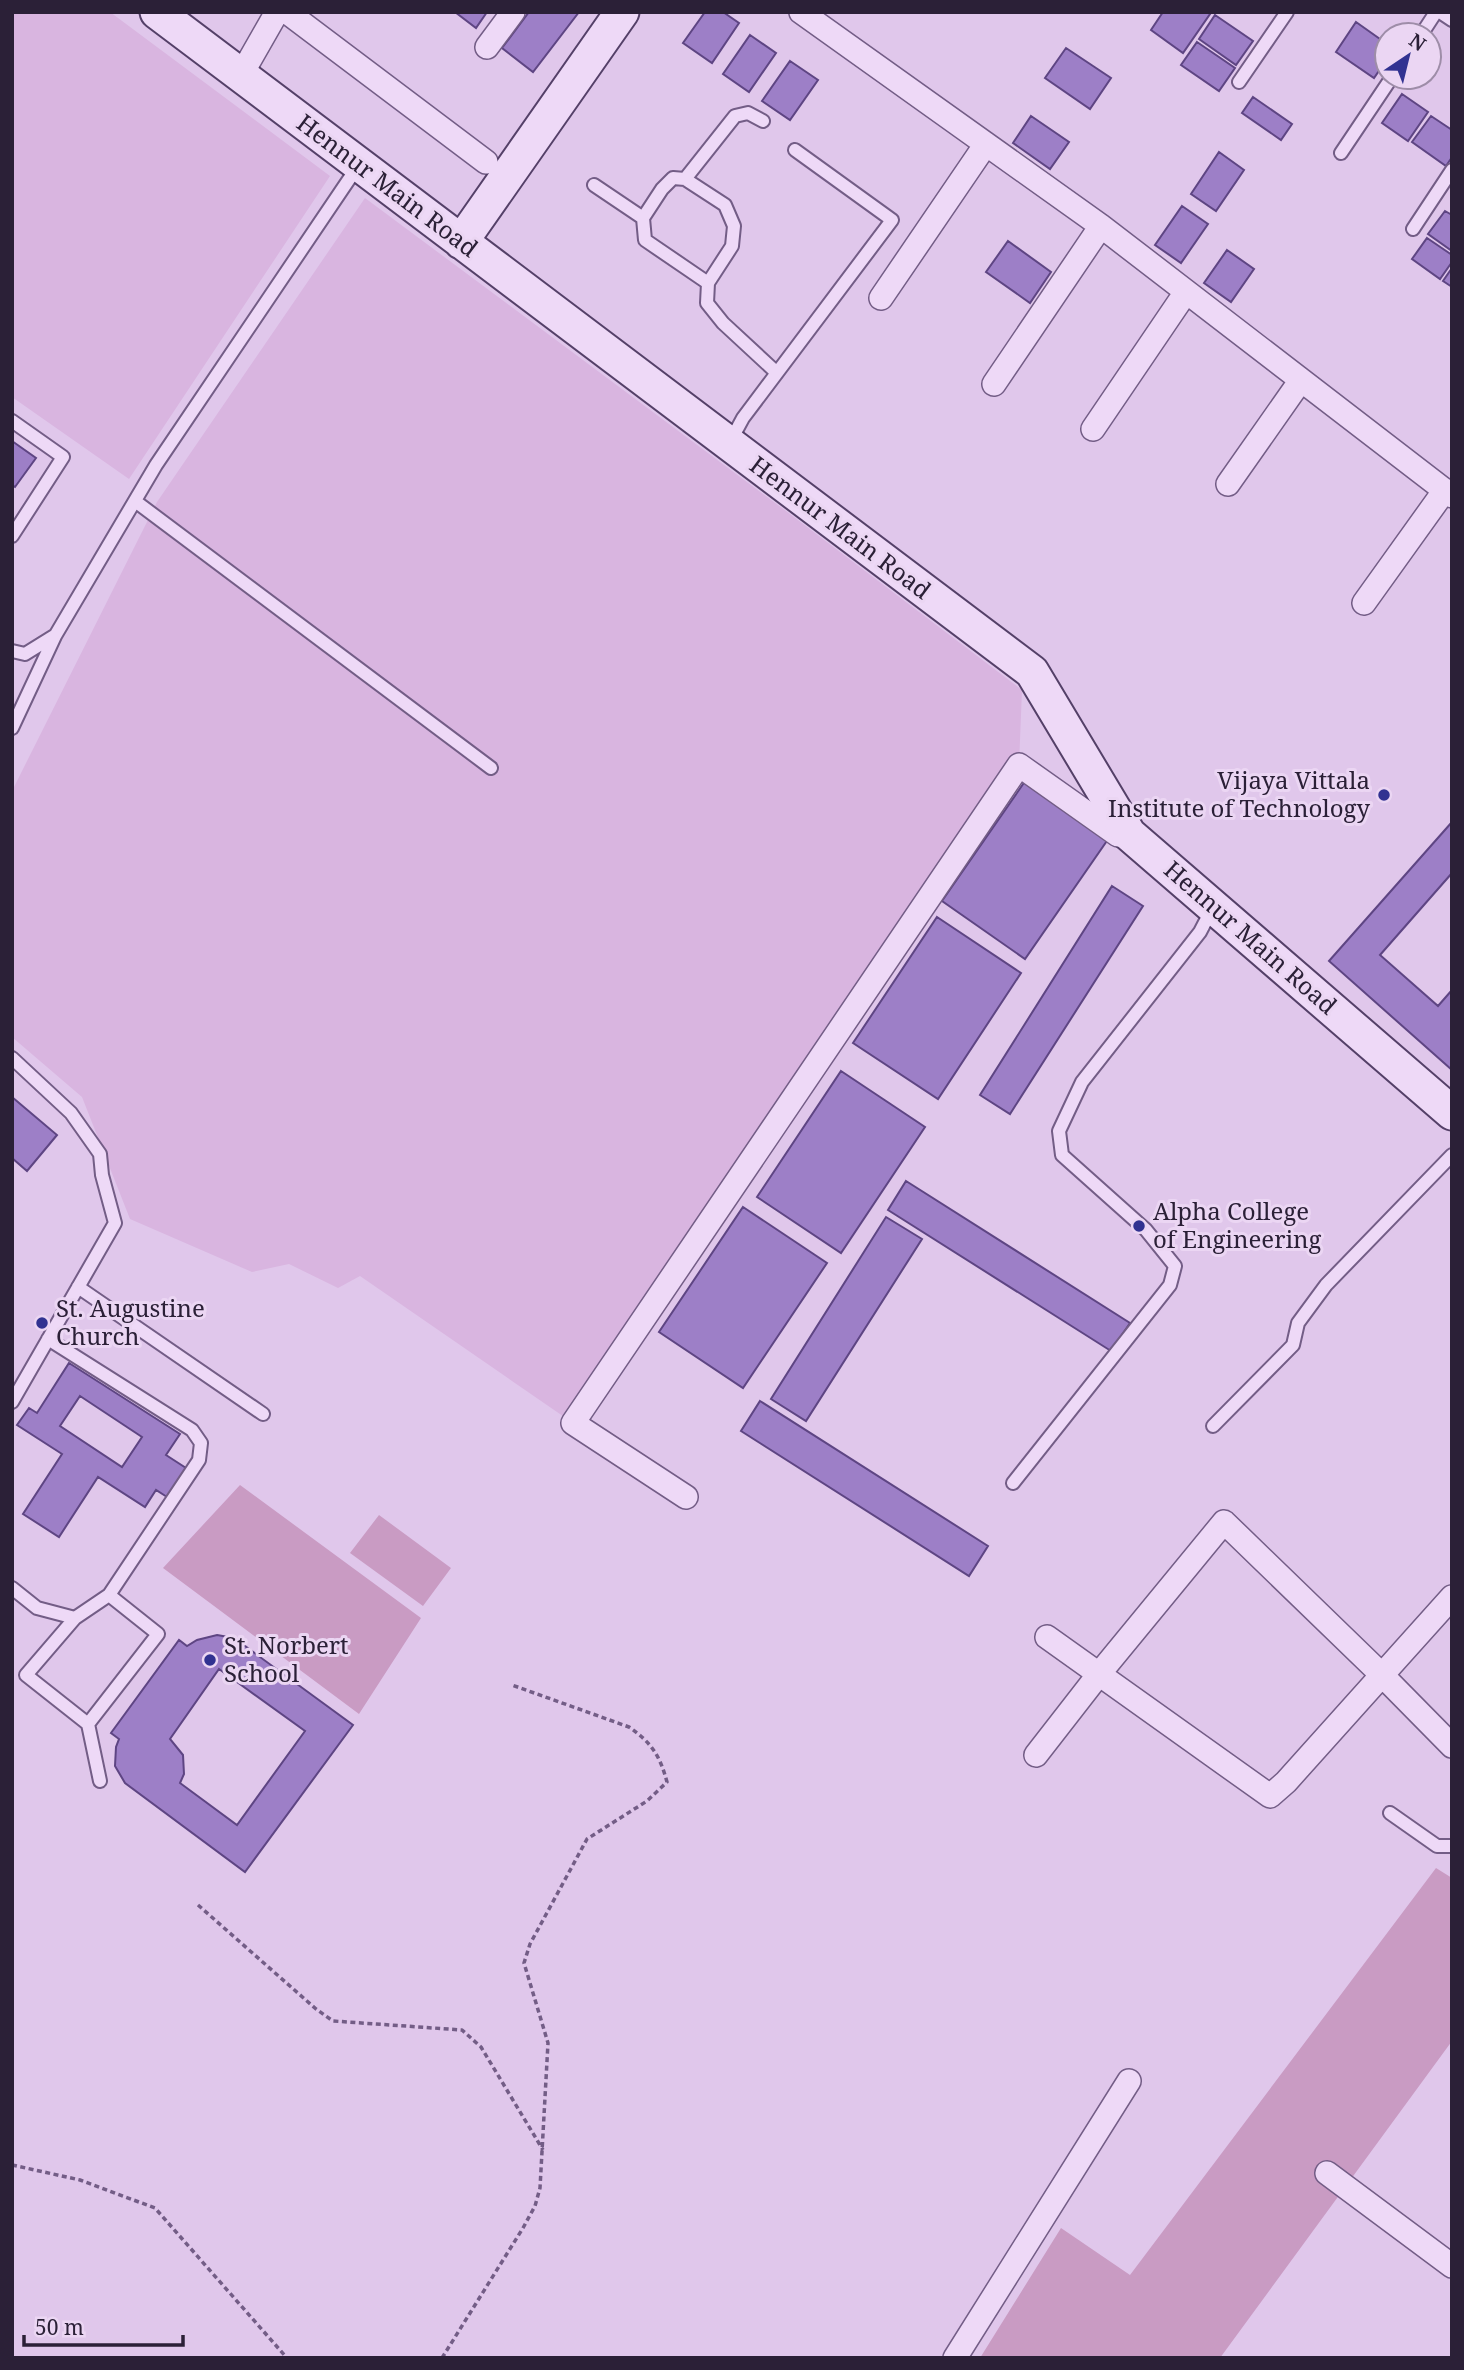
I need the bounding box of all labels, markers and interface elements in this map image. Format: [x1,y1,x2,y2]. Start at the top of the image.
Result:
north arrow [1373,21,1443,91]
text: N [1404,27,1431,57]
street label: Hennur Main Road [291,106,485,264]
street label: Hennur Main Road [744,448,938,606]
place label: Vijaya Vittala Institute of Technology [1108,763,1370,824]
marker: Vijaya Vittala Institute of Technology [1376,787,1392,803]
street label: Hennur Main Road [1158,853,1345,1021]
place label: Alpha College of Engineering [1153,1194,1322,1255]
marker: Alpha College of Engineering [1131,1218,1147,1234]
place label: St. Augustine Church [56,1291,205,1352]
marker: St. Augustine Church [34,1315,50,1331]
place label: St. Norbert School [224,1628,349,1689]
marker: St. Norbert School [202,1652,218,1668]
scale bar [24,2304,184,2348]
text: 50 m [35,2313,84,2341]

